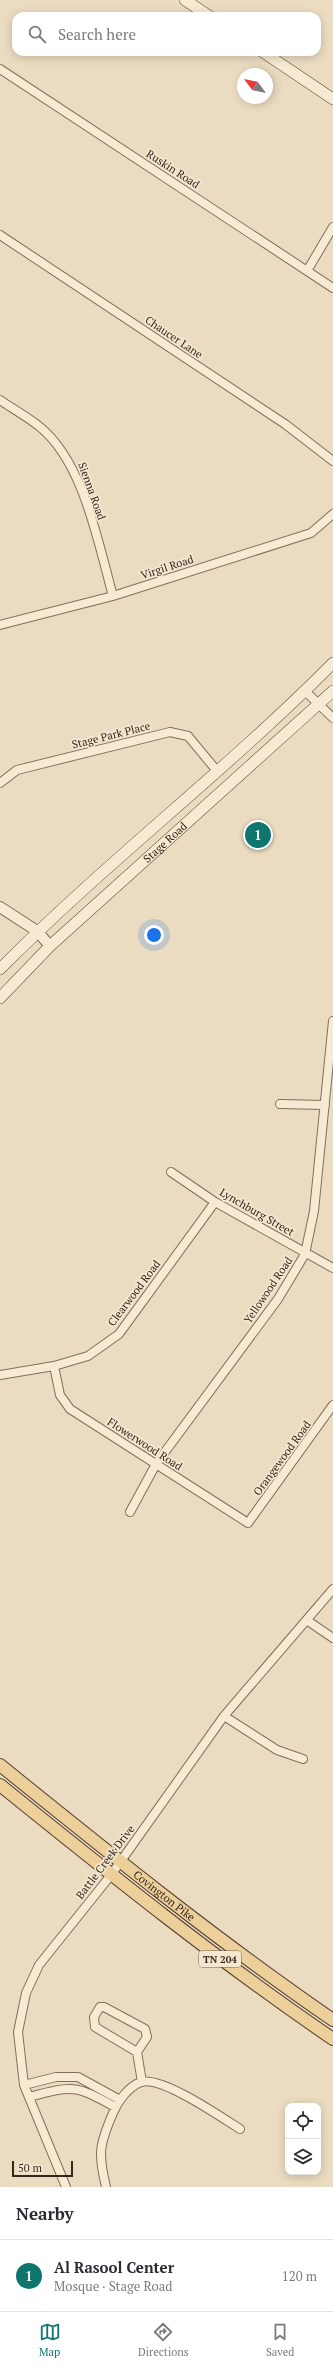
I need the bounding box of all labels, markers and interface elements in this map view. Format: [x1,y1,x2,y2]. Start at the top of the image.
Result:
search box [12,12,321,56]
icon: search [26,23,48,45]
text: Search here [58,24,136,44]
north arrow [237,68,273,104]
street label: Ruskin Road [144,147,202,191]
street label: Chaucer Lane [143,313,206,362]
street label: Sienna Road [75,460,109,522]
street label: Virgil Road [139,552,195,582]
street label: Stage Park Place [70,718,152,751]
street label: Stage Road [140,819,190,866]
pin: 1 [245,820,271,850]
your location [144,925,164,945]
street label: Lynchburg Street [217,1185,297,1239]
street label: Yellowood Road [241,1254,295,1326]
street label: Clearwood Road [105,1257,163,1329]
street label: Flowerwood Road [105,1415,185,1473]
street label: Orangewood Road [250,1418,314,1498]
street label: Battle Creek Drive [73,1822,138,1902]
street label: Covington Pike [131,1867,198,1924]
road number: TN 204 [199,1951,241,1967]
map controls [285,2103,321,2175]
button: locate [285,2103,321,2139]
button: layers [285,2139,321,2175]
scale bar [12,2159,73,2178]
text: 50 m [18,2161,42,2175]
text: Nearby [16,2202,74,2225]
text: Al Rasool Center [54,2257,174,2277]
text: 1 [25,2267,33,2285]
text: 120 m [282,2267,317,2285]
text: Mosque · Stage Road [54,2277,173,2295]
tab: Map [39,2321,61,2359]
tab: Directions [138,2321,189,2359]
tab: Saved [266,2321,294,2359]

